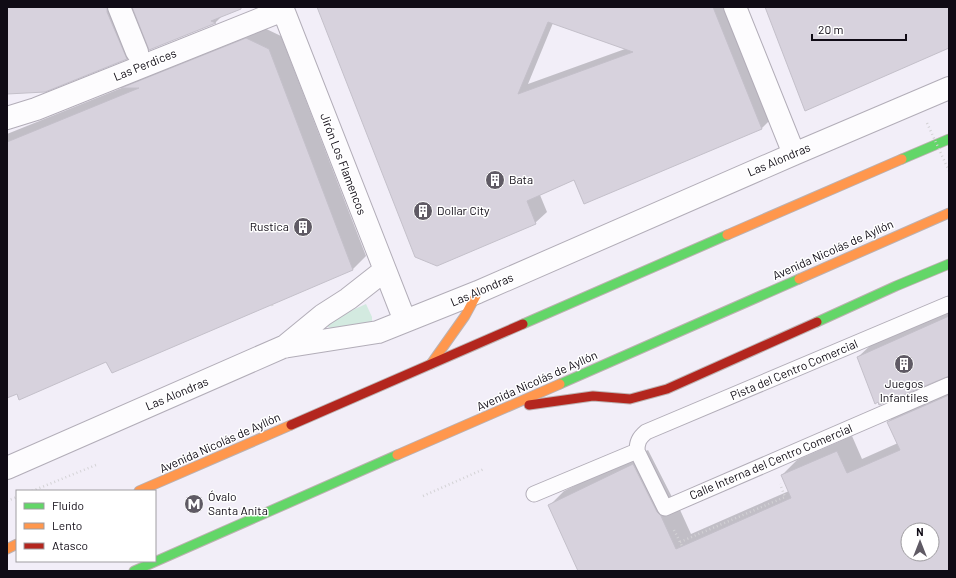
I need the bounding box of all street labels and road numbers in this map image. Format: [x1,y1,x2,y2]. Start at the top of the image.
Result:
street label: Las Perdices [111,45,178,83]
street label: Jirón Los Flamencos [318,111,370,217]
street label: Las Alondras [745,139,812,179]
street label: Avenida Nicolás de Ayllón [770,216,895,282]
street label: Las Alondras [448,269,515,309]
street label: Pista del Centro Comercial [728,336,860,402]
street label: Avenida Nicolás de Ayllón [474,347,599,413]
street label: Las Alondras [143,373,210,413]
street label: Avenida Nicolás de Ayllón [157,409,282,475]
street label: Calle Interna del Centro Comercial [687,420,854,502]

